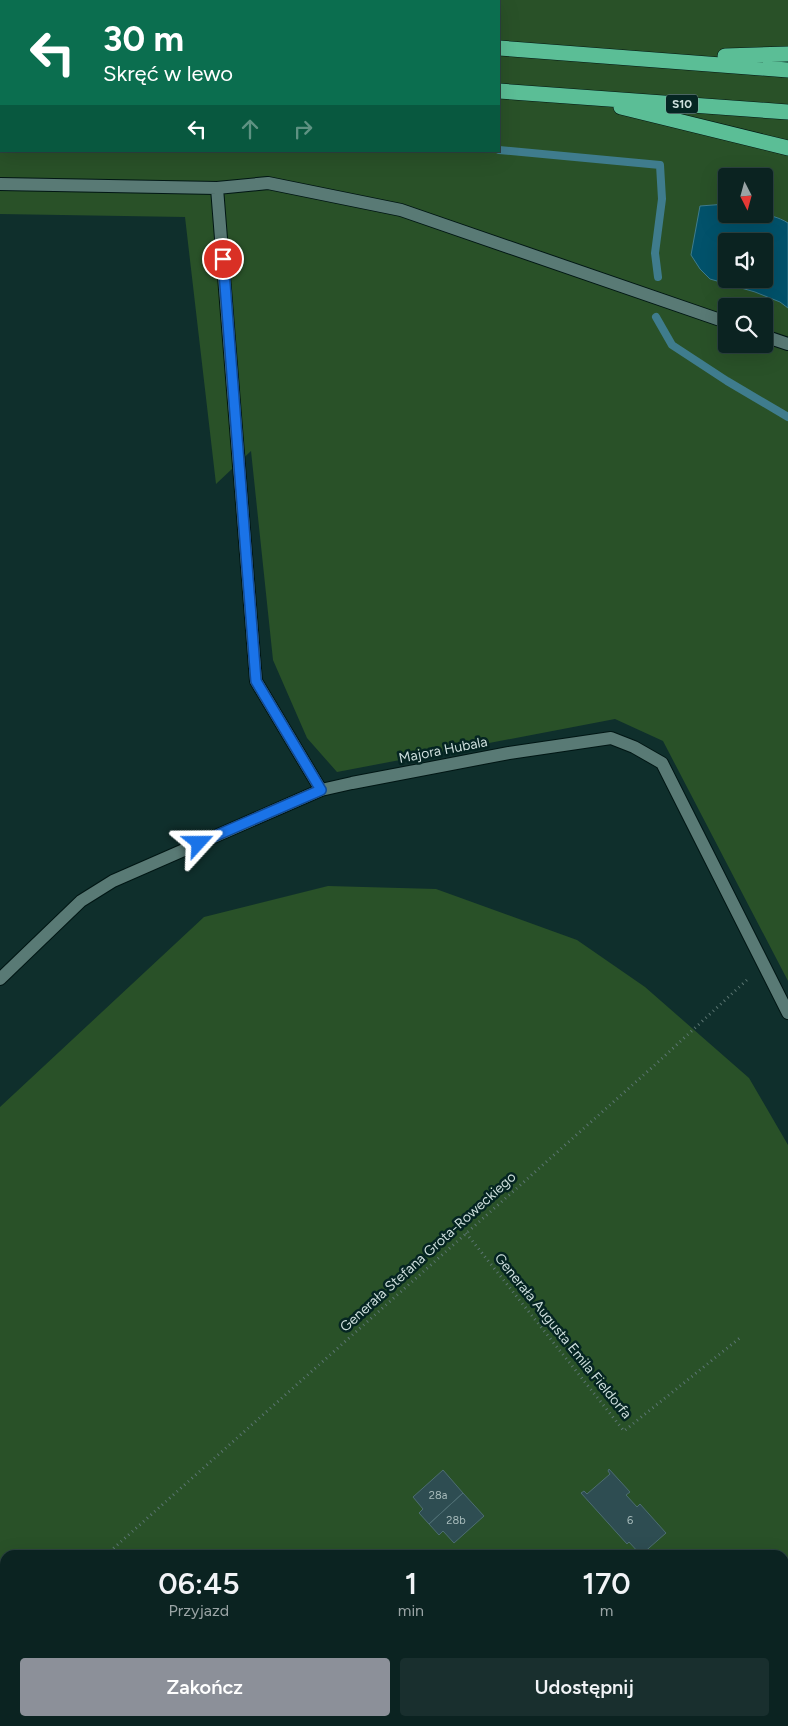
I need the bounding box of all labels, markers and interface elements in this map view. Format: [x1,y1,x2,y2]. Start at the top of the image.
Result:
text: 30 m [103,18,184,60]
icon: left [20,20,85,85]
text: Skręć w lewo [103,60,233,87]
road number: S10 [666,95,698,114]
icon: left [183,115,211,143]
icon: ahead [236,115,264,143]
icon: right [289,115,317,143]
north arrow [718,168,772,222]
map controls [718,168,773,353]
button: sound [718,233,773,288]
pin [202,238,244,280]
icon: arrive [209,245,237,273]
button: search [718,298,773,353]
street label: Majora Hubala [397,733,489,767]
position arrow [172,816,224,868]
street label: Generała Stefana Grota-Roweckiego [337,1168,519,1336]
street label: Generała Augusta Emila Fieldorfa [491,1250,635,1422]
house number: 28a [429,1489,447,1502]
house number: 28b [446,1514,466,1527]
house number: 6 [627,1514,633,1527]
text: 06:45 [158,1565,240,1602]
text: 1 [405,1565,417,1602]
text: 170 [582,1565,631,1602]
text: Przyjazd [169,1601,229,1620]
text: min [398,1601,424,1620]
text: m [600,1601,613,1620]
button: Zakończ [20,1658,390,1716]
button: Udostępnij [400,1658,769,1716]

